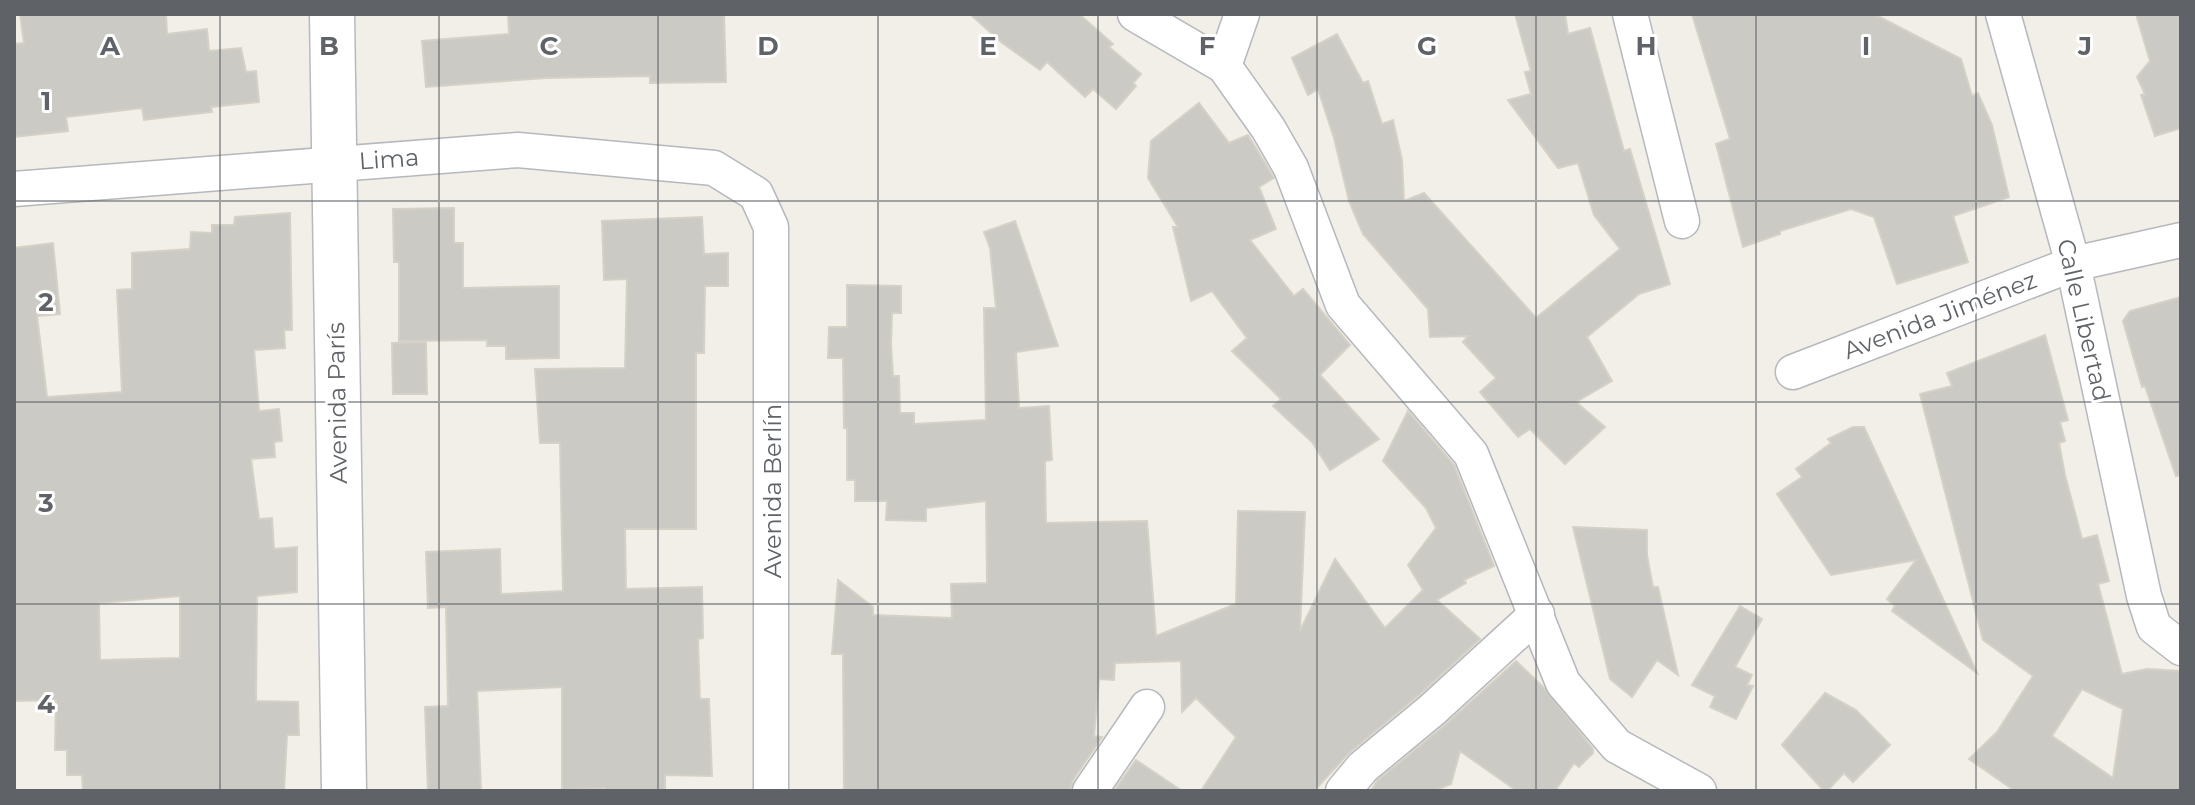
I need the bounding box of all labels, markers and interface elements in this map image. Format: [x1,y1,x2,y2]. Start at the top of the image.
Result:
text: A [99,30,121,62]
text: B [319,30,339,62]
text: C [540,30,559,62]
text: D [757,30,779,62]
text: E [979,30,997,62]
text: F [1199,30,1215,62]
text: G [1417,30,1437,62]
text: H [1635,30,1657,62]
text: I [1862,30,1870,62]
text: J [2077,30,2092,62]
text: 1 [41,85,51,117]
street label: Lima [358,142,420,176]
street label: Calle Libertad [2051,236,2117,404]
street label: Avenida Jiménez [1839,265,2041,365]
text: 2 [38,286,54,318]
street label: Avenida París [321,322,353,484]
street label: Avenida Berlín [758,404,787,578]
text: 3 [37,487,54,519]
text: 4 [37,688,55,720]

